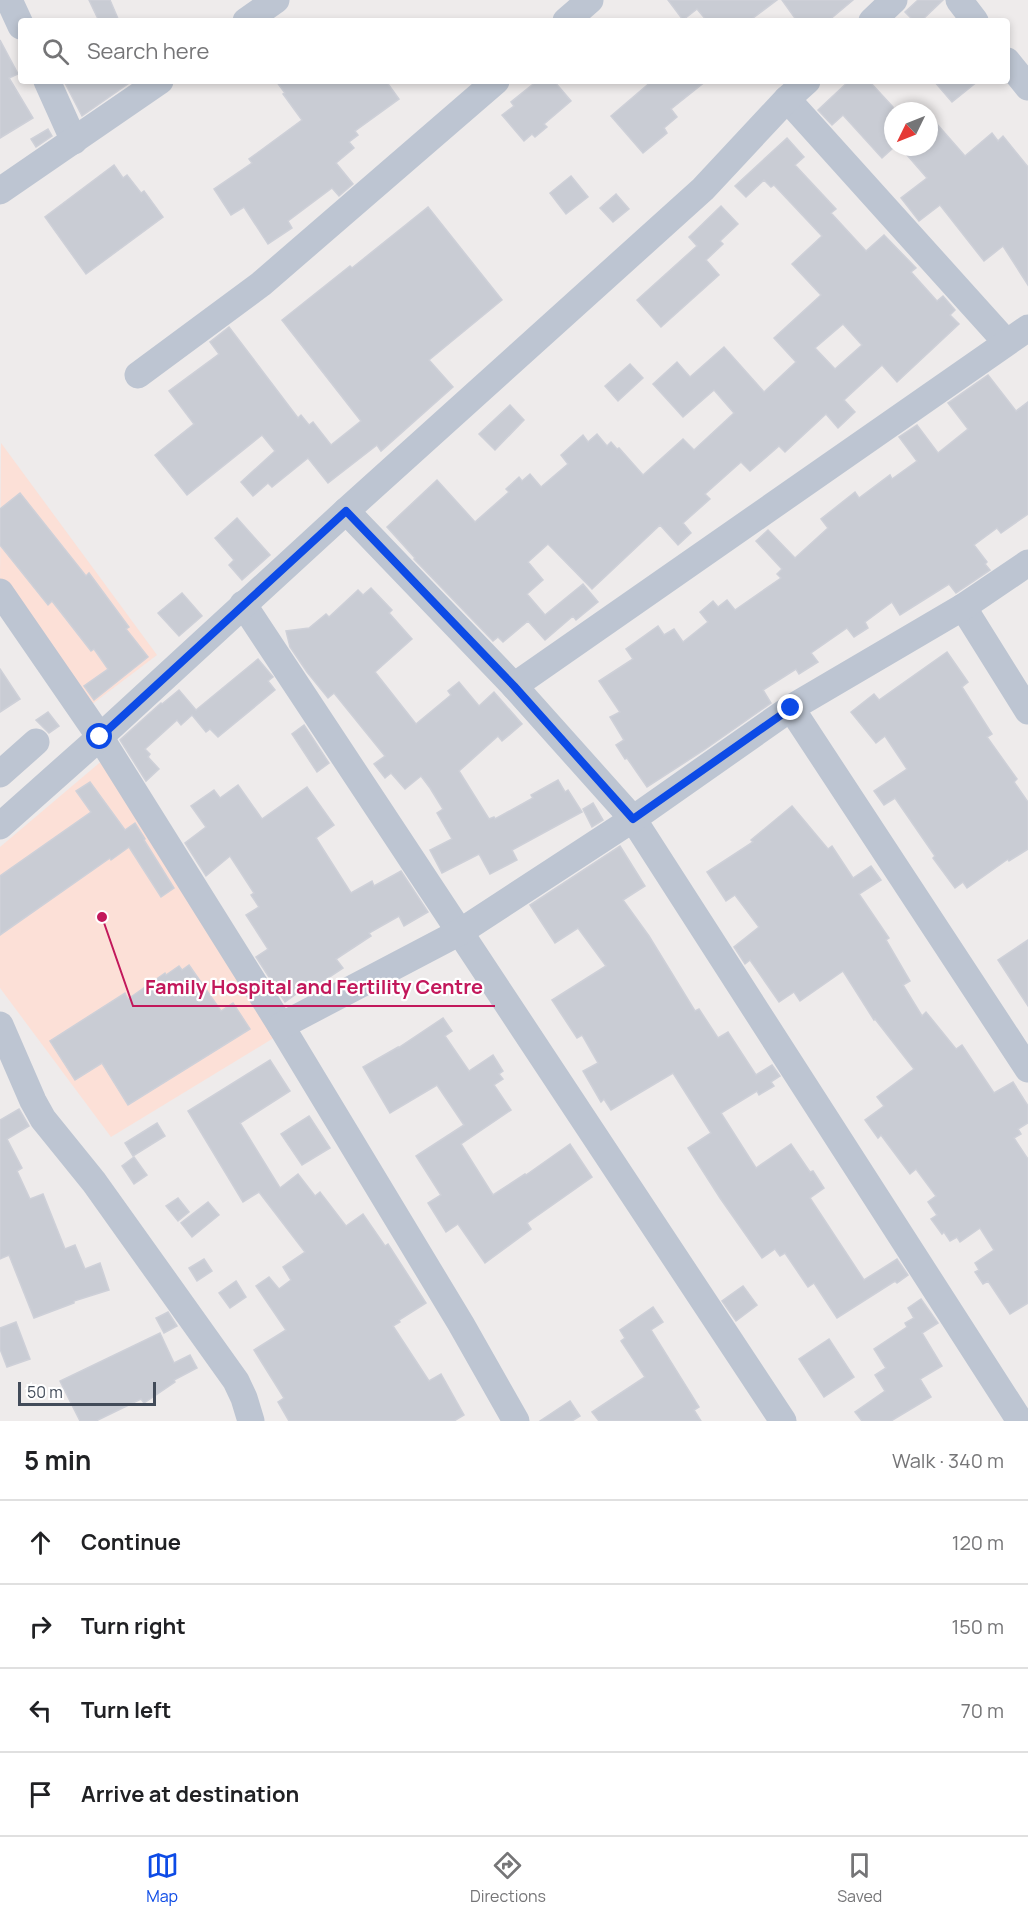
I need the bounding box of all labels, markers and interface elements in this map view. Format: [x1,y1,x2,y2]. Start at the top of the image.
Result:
search box [18,18,1010,84]
icon: search [39,35,72,68]
text: Search here [87,36,209,66]
north arrow [884,102,938,156]
route end [777,694,803,720]
route start [86,723,112,749]
callout: Family Hospital and Fertility Centre [133,968,495,1006]
text: Family Hospital and Fertility Centre [145,973,483,1000]
scale bar [18,1379,156,1406]
text: 50 m [27,1381,63,1403]
text: 5 min [24,1442,91,1478]
text: Walk · 340 m [892,1447,1004,1474]
icon: ahead [24,1526,57,1559]
text: Continue [81,1527,181,1557]
text: 120 m [952,1529,1004,1556]
icon: right [24,1610,57,1643]
text: Turn right [81,1611,186,1641]
text: 150 m [951,1613,1004,1640]
icon: left [24,1694,57,1727]
text: Turn left [81,1695,171,1725]
text: 70 m [961,1697,1004,1724]
icon: arrive [24,1778,57,1811]
text: Arrive at destination [81,1779,299,1809]
tab: Map [146,1849,179,1907]
tab: Directions [470,1849,546,1907]
tab: Saved [837,1849,882,1907]

